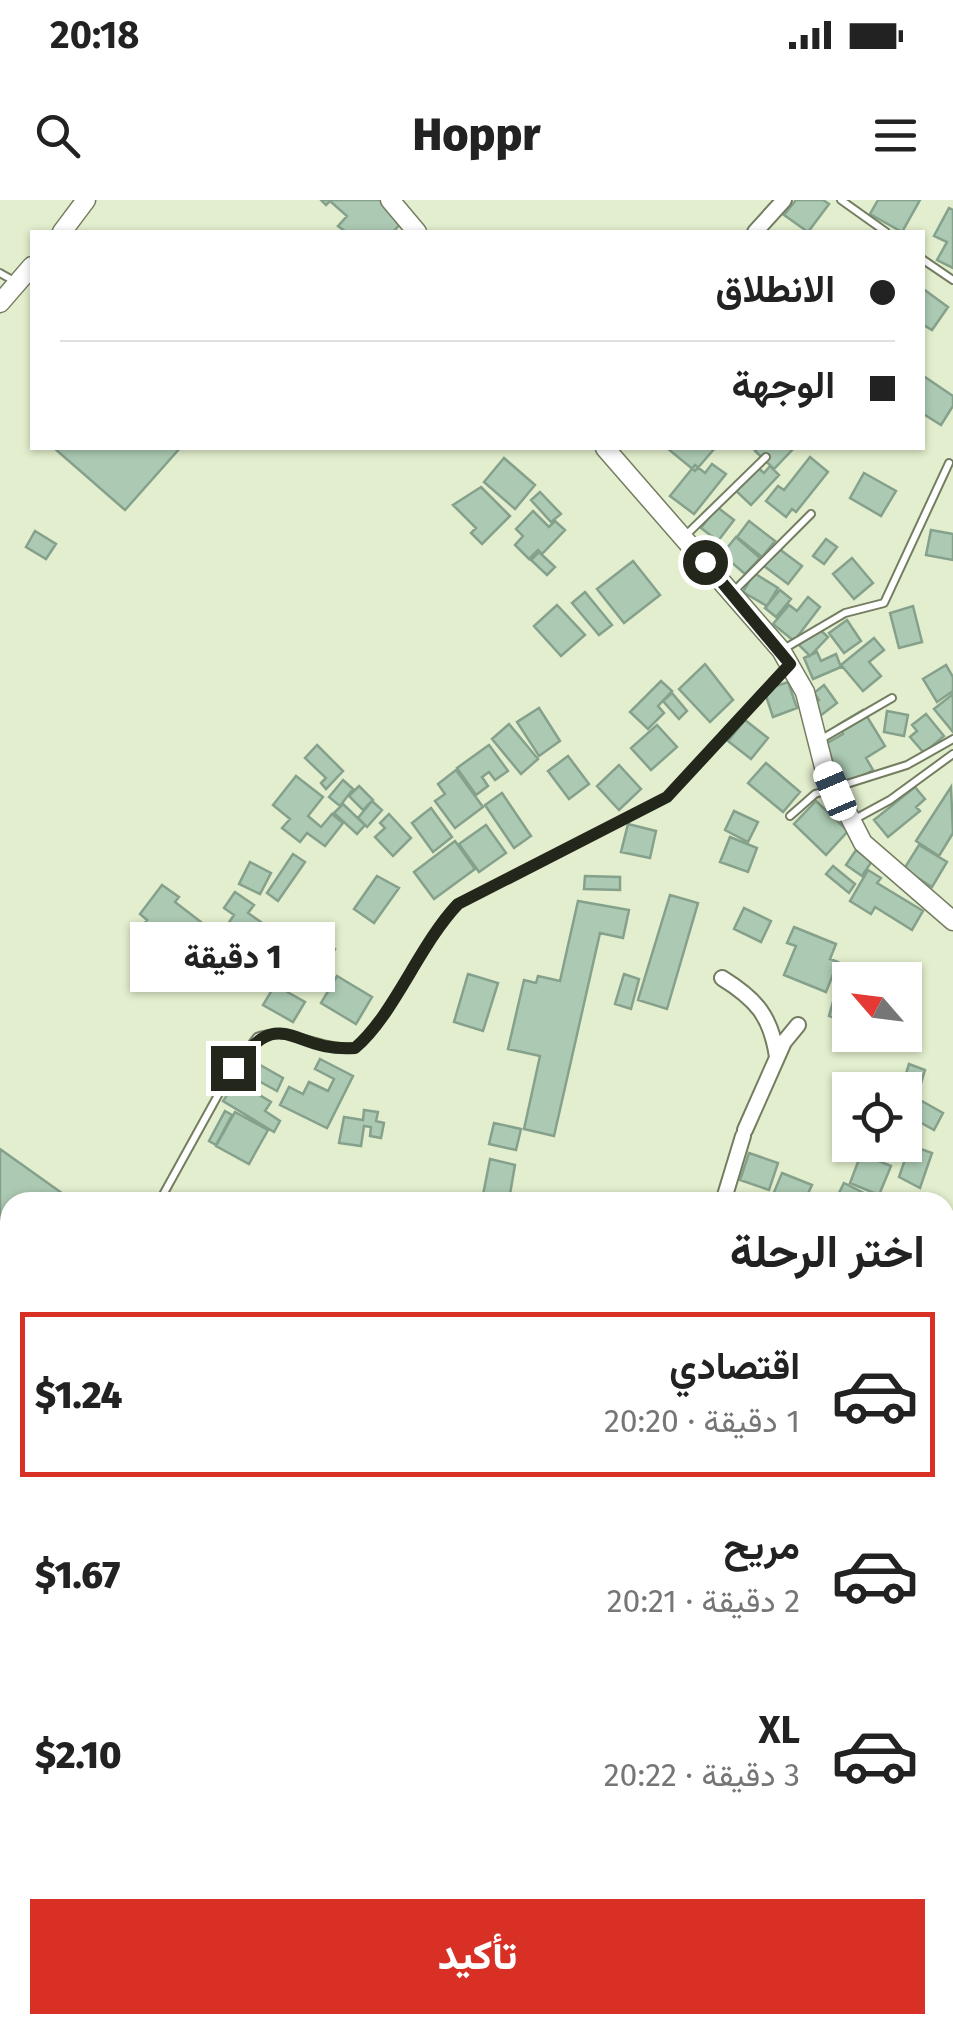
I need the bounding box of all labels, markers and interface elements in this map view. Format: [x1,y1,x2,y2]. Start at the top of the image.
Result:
text: 20:18 [50,12,139,58]
icon: search [30,108,85,163]
text: Hoppr [412,108,541,162]
icon: menu [868,108,923,163]
text: الانطلاق [716,266,835,312]
text: الوجهة [732,362,835,408]
route start [683,540,728,585]
car [809,758,861,824]
callout: 1 دقيقة [130,923,336,993]
text: 1 دقيقة [183,938,282,976]
north arrow [832,962,922,1052]
map controls [832,962,922,1162]
route end [211,1046,256,1091]
button: locate [832,1072,922,1162]
text: اختر الرحلة [730,1225,925,1279]
text: اقتصادي [669,1343,800,1389]
icon: car [830,1350,920,1440]
text: $1.24 [35,1372,122,1418]
text: 1 دقيقة · 20:20 [604,1402,800,1440]
text: مريح [724,1523,800,1569]
icon: car [830,1530,920,1620]
text: $1.67 [35,1552,120,1598]
text: 2 دقيقة · 20:21 [607,1582,800,1620]
text: XL [758,1707,800,1753]
icon: car [830,1710,920,1800]
text: $2.10 [35,1732,121,1778]
text: 3 دقيقة · 20:22 [604,1756,800,1794]
button: تأكيد [30,1899,925,2014]

